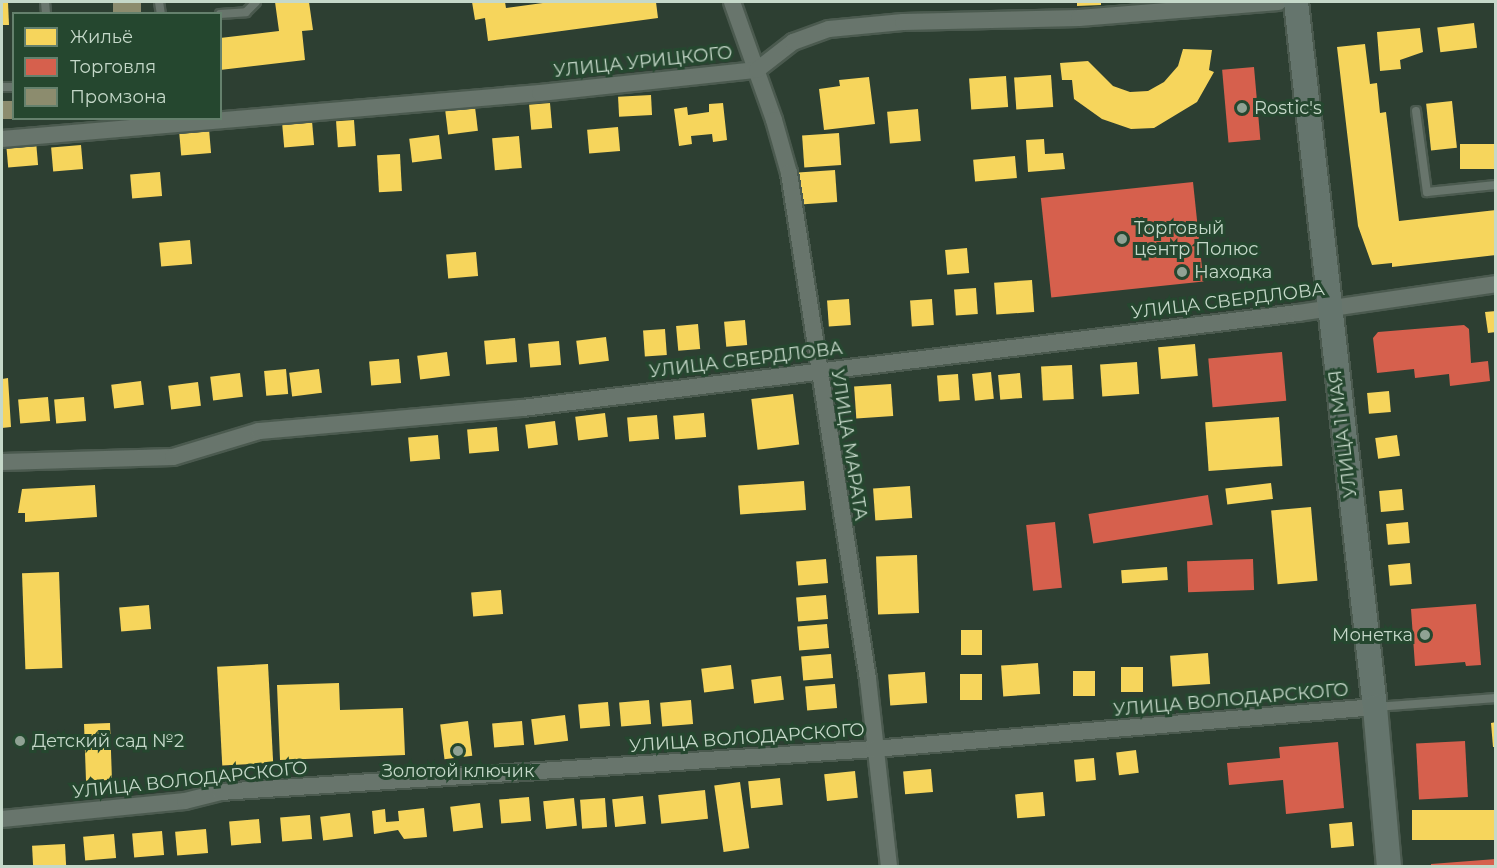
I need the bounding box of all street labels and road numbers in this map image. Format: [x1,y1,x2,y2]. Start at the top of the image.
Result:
street label: УЛИЦА УРИЦКОГО [553,42,733,82]
street label: УЛИЦА СВЕРДЛОВА [1130,278,1326,324]
street label: УЛИЦА СВЕРДЛОВА [648,337,844,383]
street label: УЛИЦА МАРАТА [826,368,872,522]
street label: УЛИЦА 1 МАЯ [1324,369,1362,499]
street label: УЛИЦА ВОЛОДАРСКОГО [1112,679,1350,721]
street label: УЛИЦА ВОЛОДАРСКОГО [629,719,865,757]
street label: УЛИЦА ВОЛОДАРСКОГО [71,757,309,803]

